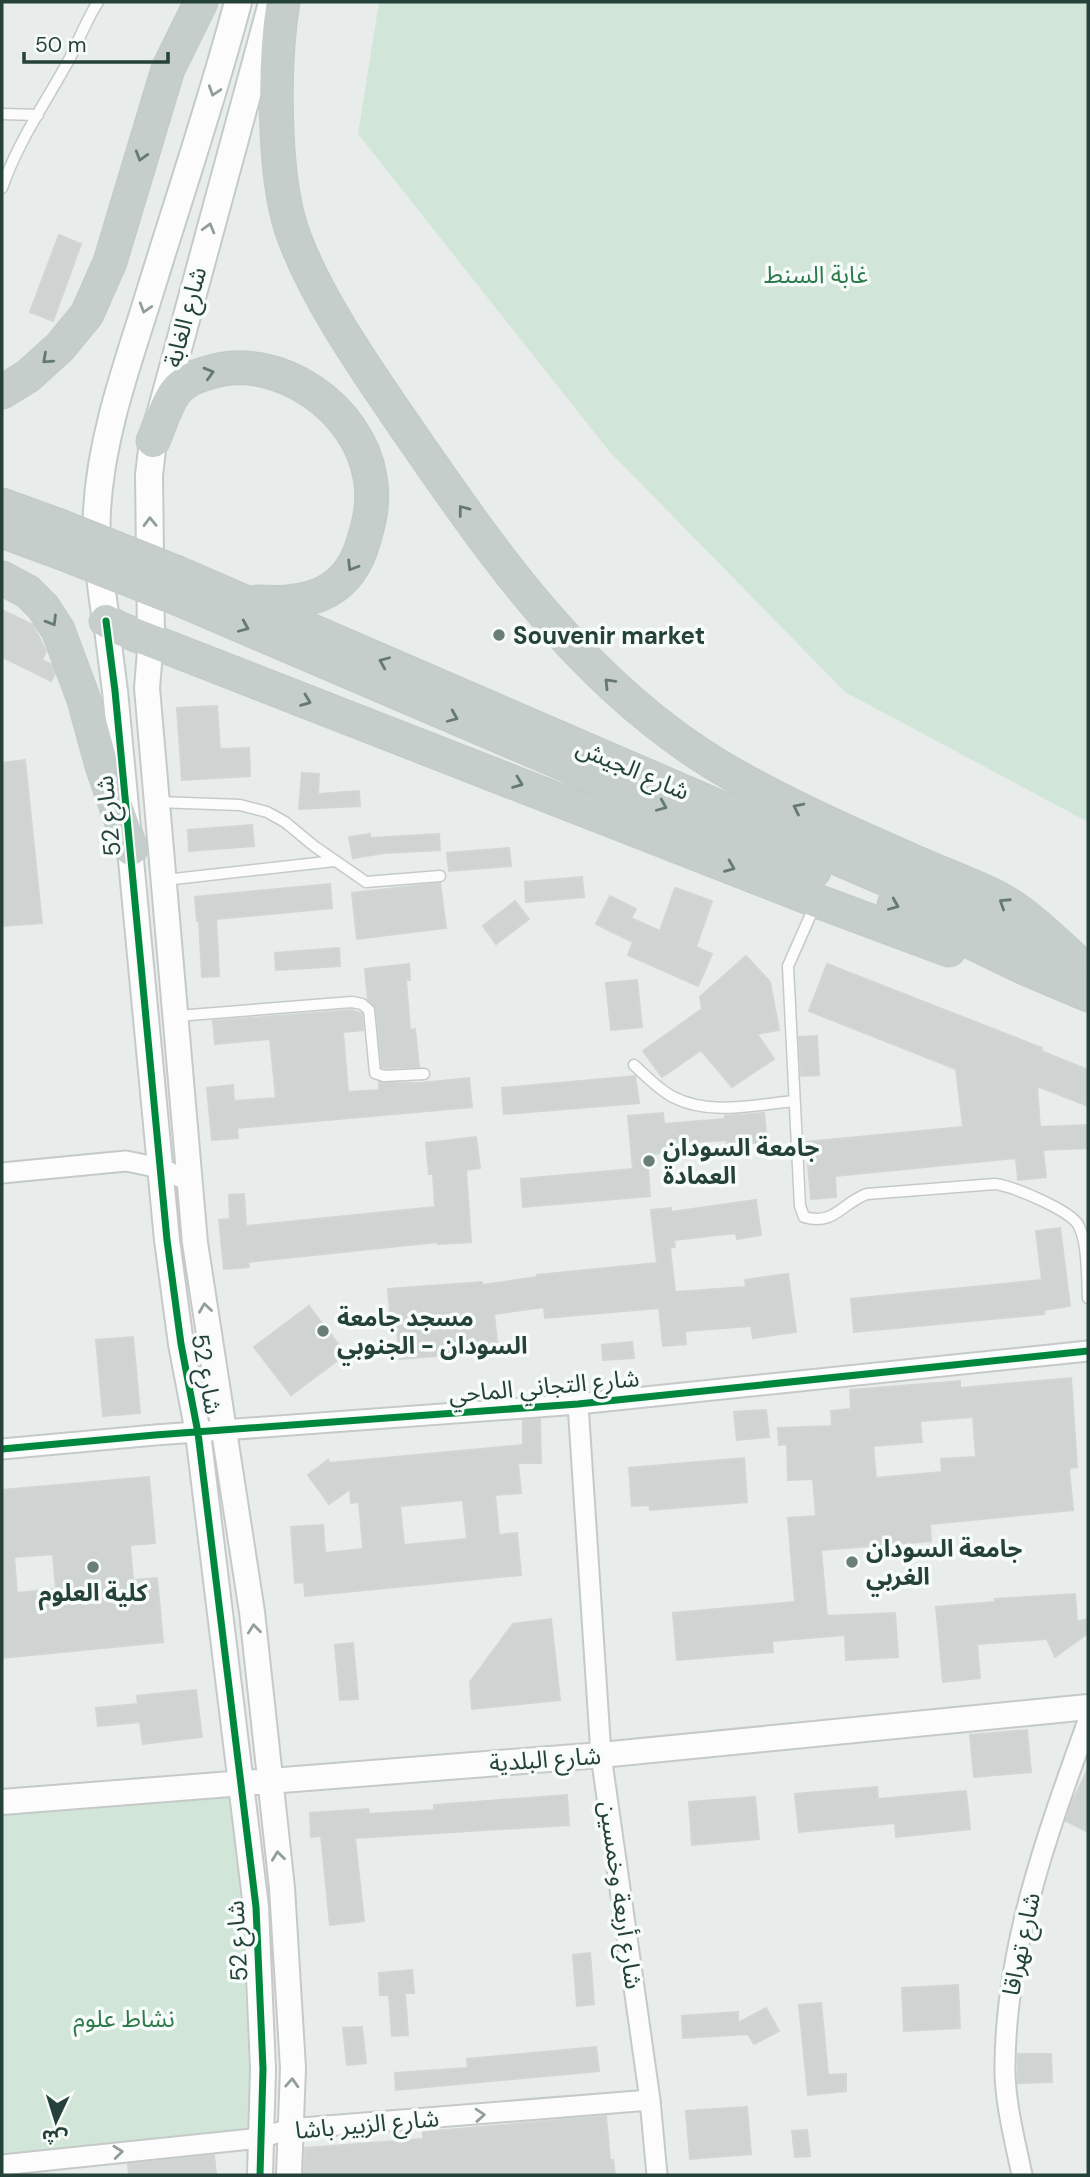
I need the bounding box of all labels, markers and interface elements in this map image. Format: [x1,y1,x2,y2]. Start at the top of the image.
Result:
scale bar [24,21,168,65]
text: 50 m [35,31,86,59]
one-way arrow [208,85,222,97]
one-way arrow [135,150,150,162]
one-way arrow [200,223,215,235]
park label: غابة السنط [764,259,868,290]
street label: شارع الغابة [157,263,215,371]
one-way arrow [138,302,153,314]
one-way arrow [42,350,55,363]
one-way arrow [202,366,214,381]
one-way arrow [458,505,471,518]
one-way arrow [142,516,158,527]
one-way arrow [347,559,360,572]
one-way arrow [44,614,57,627]
one-way arrow [237,619,249,633]
place label: Souvenir market [513,620,705,651]
marker: Souvenir market [491,627,507,643]
one-way arrow [379,656,391,670]
one-way arrow [605,678,618,691]
one-way arrow [299,692,311,706]
one-way arrow [446,708,458,722]
street label: شارع الجيش [571,731,694,809]
street label: شارع 52 [88,774,130,858]
one-way arrow [511,775,523,789]
one-way arrow [655,798,667,812]
one-way arrow [793,803,805,817]
one-way arrow [723,858,735,872]
one-way arrow [887,897,899,911]
one-way arrow [999,899,1012,912]
place label: جامعة السودان العمادة [663,1132,819,1191]
marker: جامعة السودان العمادة [641,1153,657,1169]
one-way arrow [197,1302,212,1314]
place label: مسجد جامعة السودان - الجنوبي [337,1302,528,1365]
marker: مسجد جامعة السودان - الجنوبي [315,1323,331,1339]
street label: شارع 52 [183,1331,229,1417]
street label: شارع التجاني الماحي [447,1362,641,1413]
place label: جامعة السودان الغربي [866,1533,1022,1596]
marker: جامعة السودان الغربي [844,1554,860,1570]
marker: كلية العلوم [85,1559,101,1575]
place label: كلية العلوم [39,1577,149,1611]
one-way arrow [247,1624,262,1635]
street label: شارع البلدية [488,1740,602,1780]
street label: شارع أربعة وخمسين [590,1799,650,1991]
one-way arrow [271,1850,286,1861]
street label: شارع تهراقا [995,1890,1049,1999]
street label: شارع 52 [219,1900,257,1982]
park label: نشاط علوم [73,2003,175,2037]
one-way arrow [284,2077,299,2088]
north arrow [21,2086,91,2156]
street label: شارع الزبير باشا [294,2102,440,2148]
one-way arrow [474,2108,485,2123]
text: ش [41,2124,69,2151]
one-way arrow [113,2145,124,2160]

